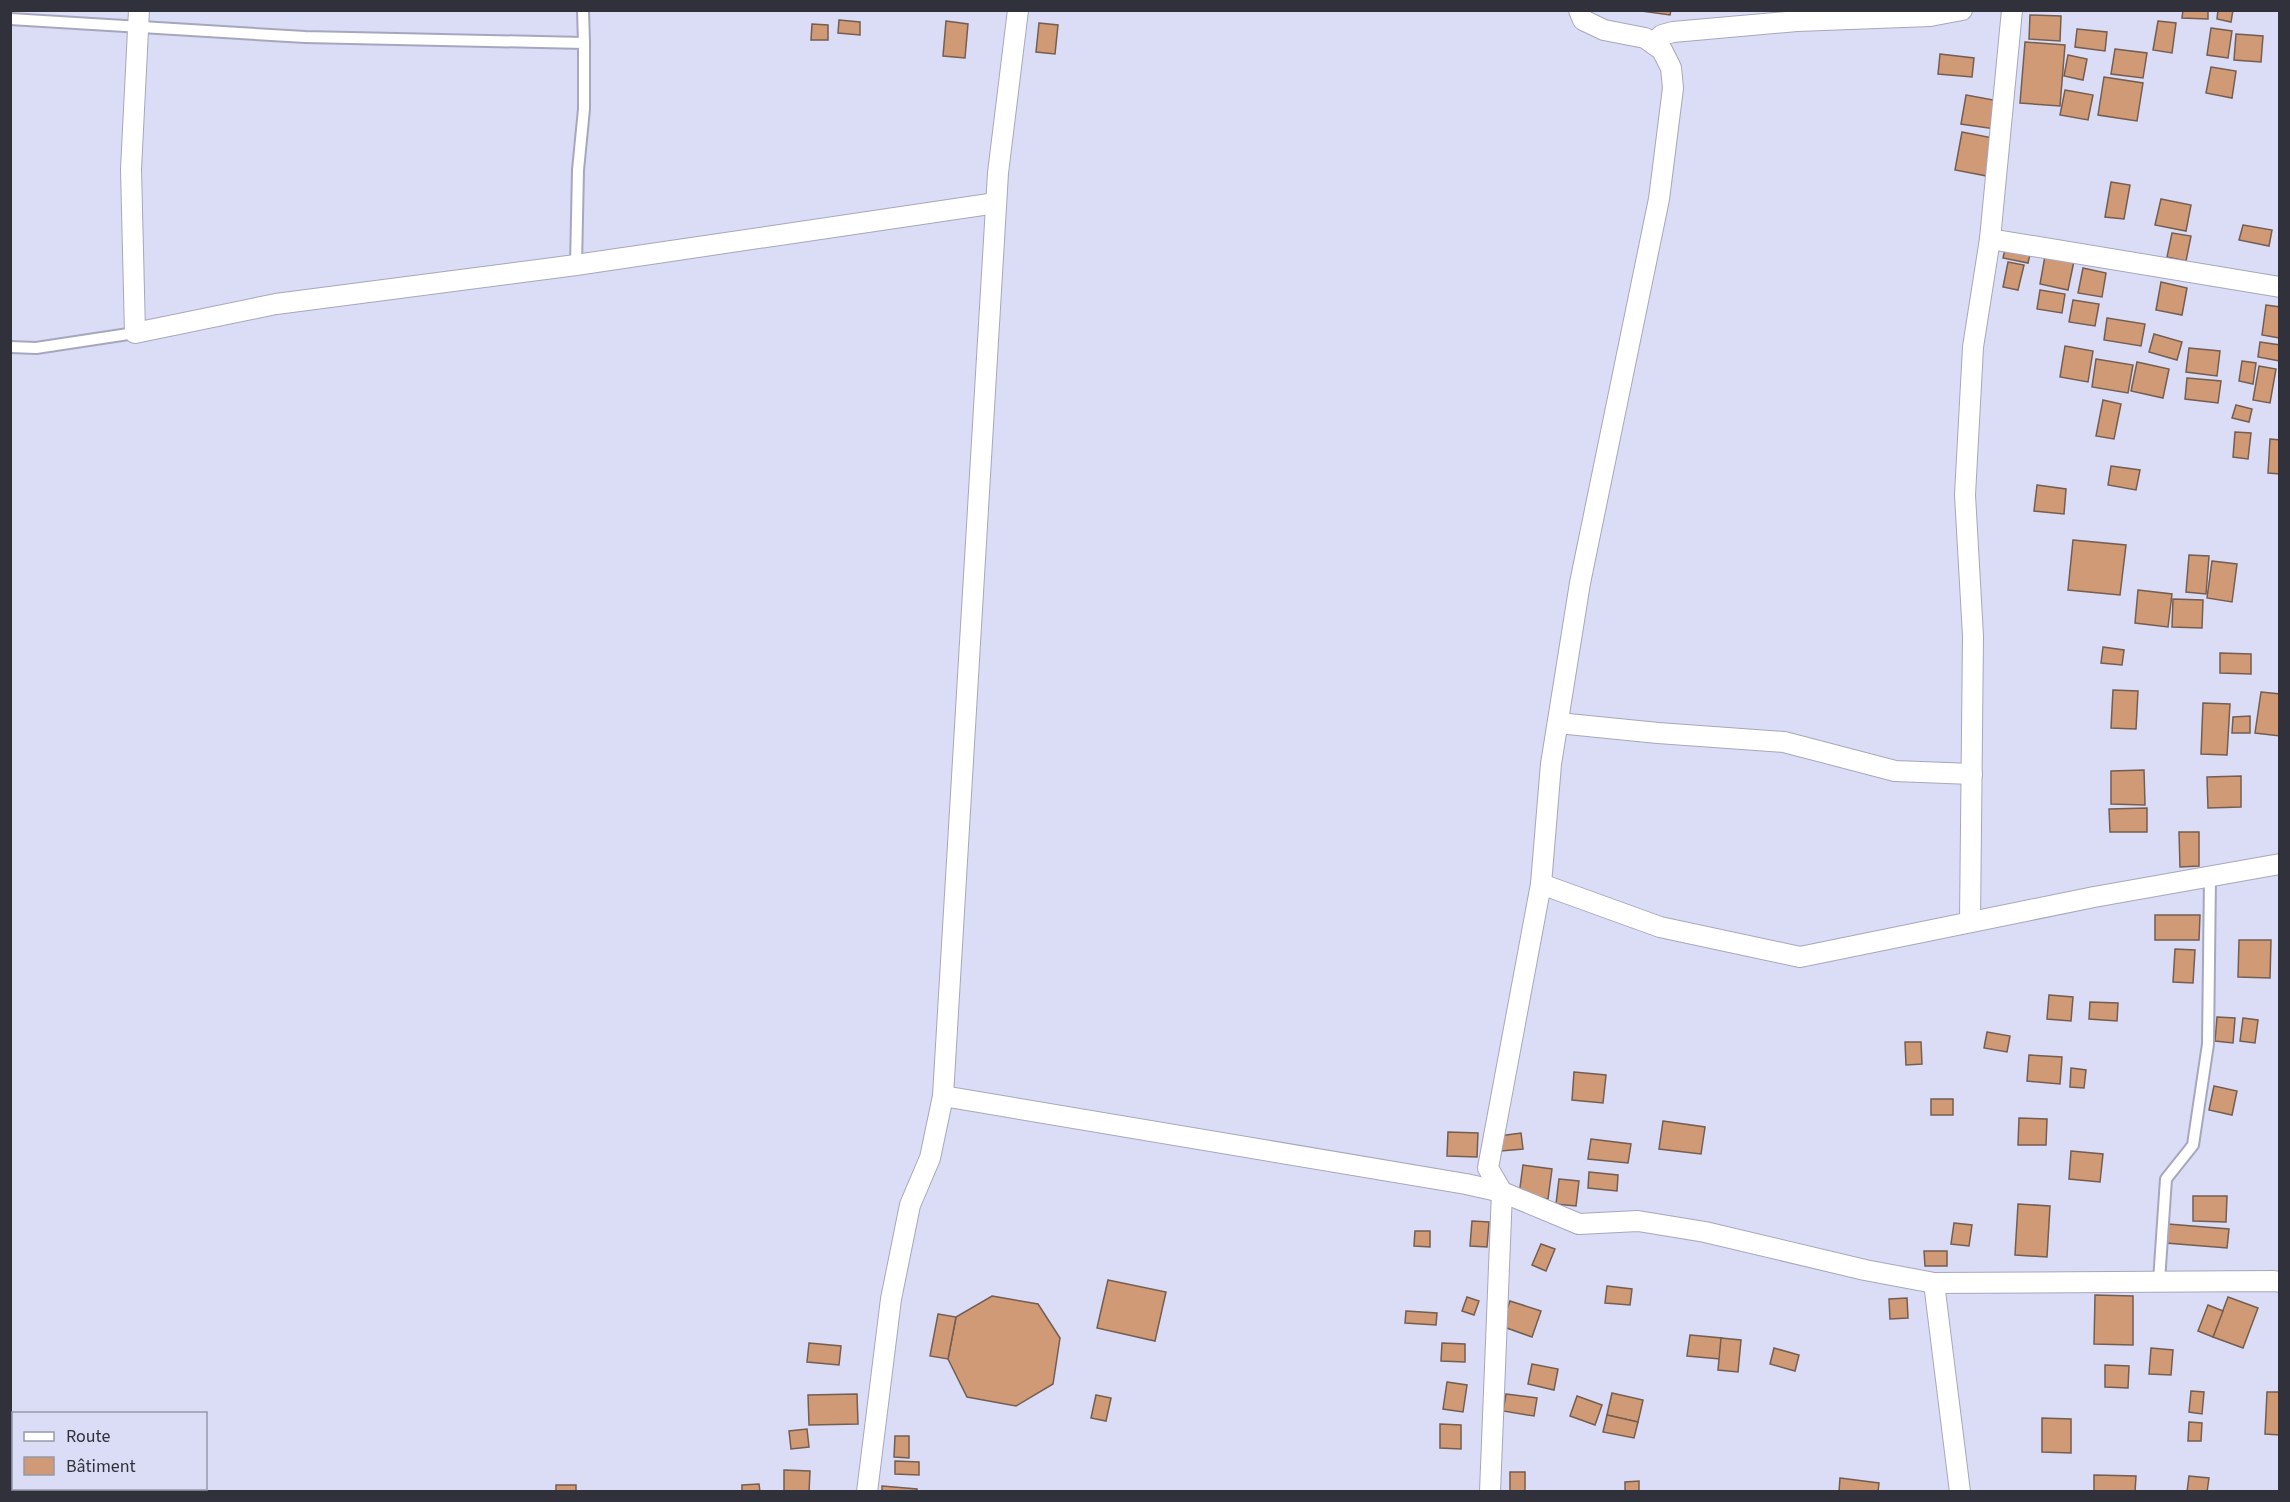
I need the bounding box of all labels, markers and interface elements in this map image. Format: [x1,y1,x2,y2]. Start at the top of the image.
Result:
legend [12,1412,207,1490]
text: Route [66,1424,110,1449]
text: Bâtiment [66,1454,136,1479]

